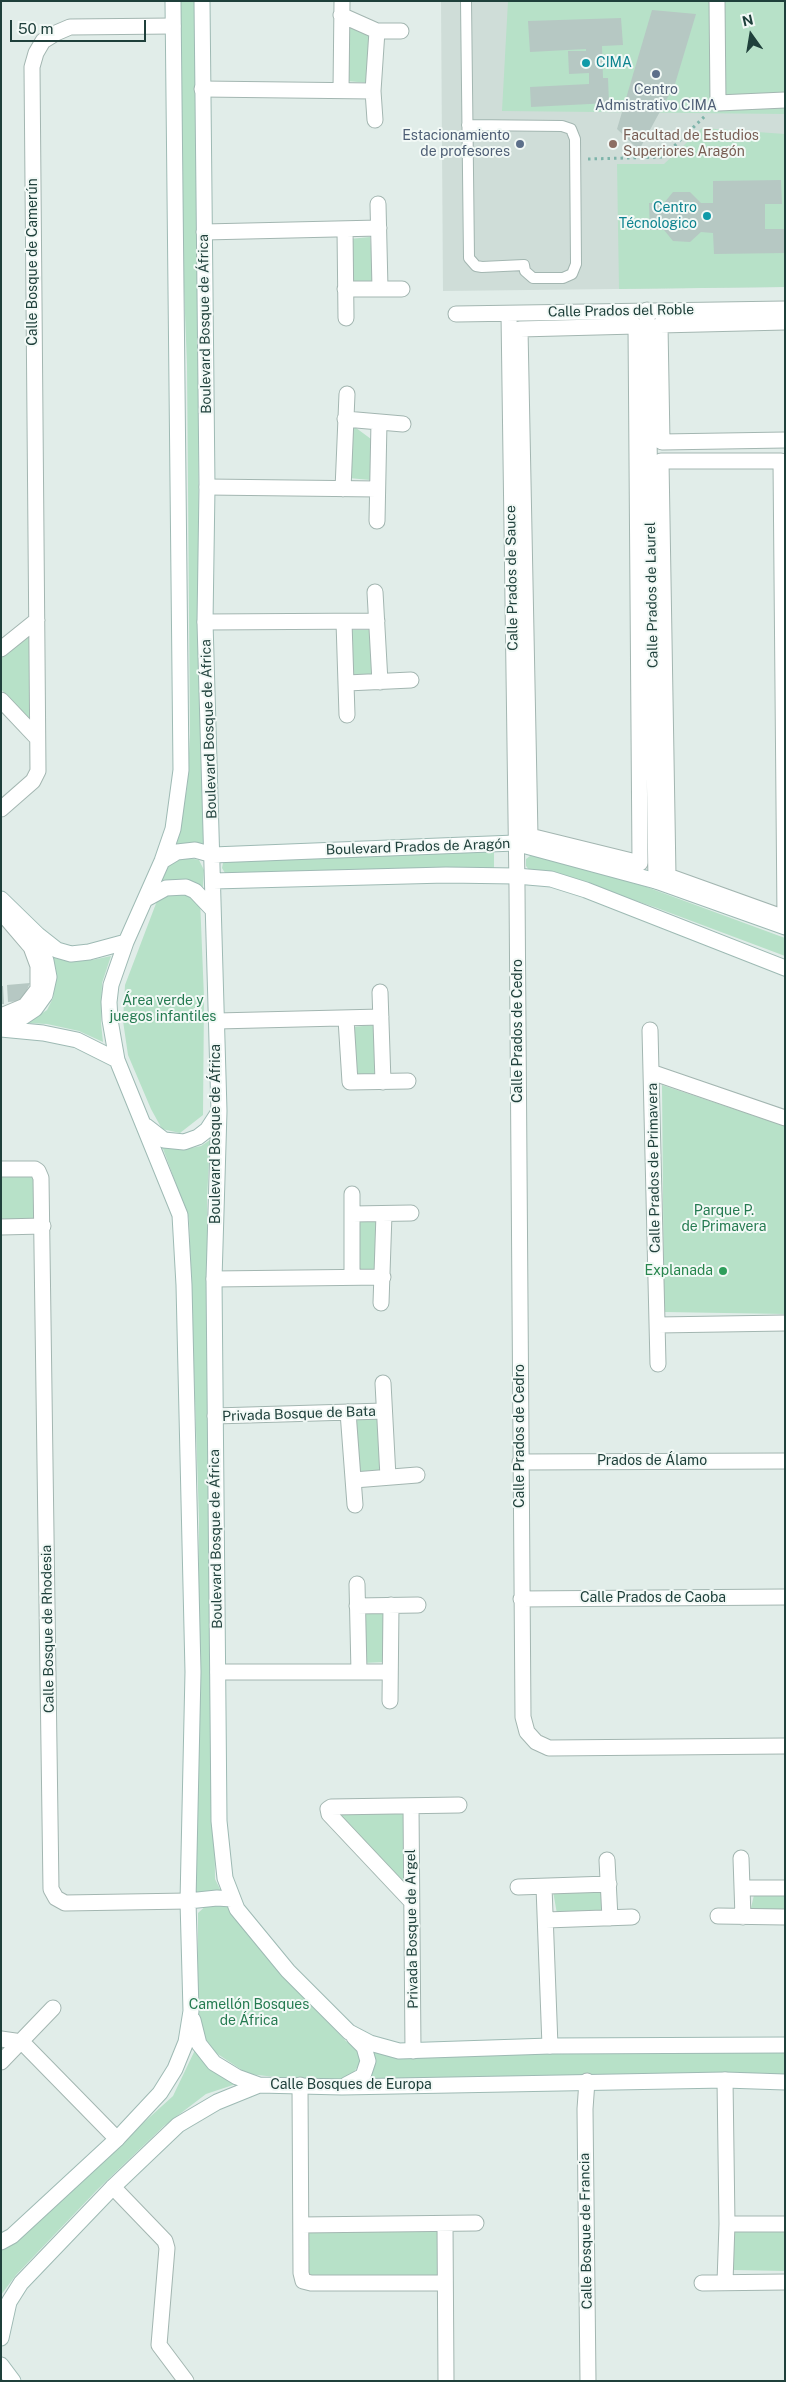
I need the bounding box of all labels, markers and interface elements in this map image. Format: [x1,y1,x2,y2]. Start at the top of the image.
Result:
scale bar [12,10,149,42]
north arrow [726,10,776,60]
text: N [740,11,755,29]
text: 50 m [18,20,53,37]
place label: CIMA [596,55,632,71]
marker: CIMA [580,57,592,69]
marker: Centro Admistrativo CIMA [650,68,662,80]
place label: Centro Admistrativo CIMA [595,82,717,114]
place label: Estacionamiento de profesores [402,128,510,160]
place label: Facultad de Estudios Superiores Aragón [623,128,759,160]
marker: Estacionamiento de profesores [514,138,526,150]
marker: Facultad de Estudios Superiores Aragón [607,138,619,150]
street label: Calle Bosque de Camerún [25,178,41,346]
place label: Centro Técnologico [619,200,697,232]
marker: Centro Técnologico [701,210,713,222]
street label: Boulevard Bosque de África [195,234,215,414]
street label: Calle Prados del Roble [548,301,694,321]
street label: Calle Prados de Sauce [502,505,522,651]
street label: Calle Prados de Laurel [642,522,662,668]
street label: Boulevard Bosque de África [197,639,221,819]
street label: Boulevard Prados de Aragón [325,835,511,859]
street label: Calle Prados de Cedro [510,959,526,1103]
park label: Área verde y juegos infantiles [110,993,216,1026]
street label: Boulevard Bosque de África [208,1044,224,1224]
street label: Calle Prados de Primavera [644,1083,664,1253]
park label: Parque P. de Primavera [681,1203,767,1236]
place label: Explanada [644,1263,713,1279]
marker: Explanada [717,1265,729,1277]
street label: Calle Prados de Cedro [512,1364,528,1508]
street label: Privada Bosque de Bata [222,1403,376,1425]
street label: Boulevard Bosque de África [206,1449,226,1629]
street label: Prados de Álamo [597,1453,707,1469]
street label: Calle Bosque de Rhodesia [38,1545,58,1713]
street label: Calle Prados de Caoba [580,1590,726,1606]
street label: Privada Bosque de Argel [402,1849,422,2009]
park label: Camellón Bosques de África [189,1997,309,2030]
street label: Calle Bosques de Europa [270,2077,432,2093]
street label: Calle Bosque de Francia [576,2153,596,2309]

